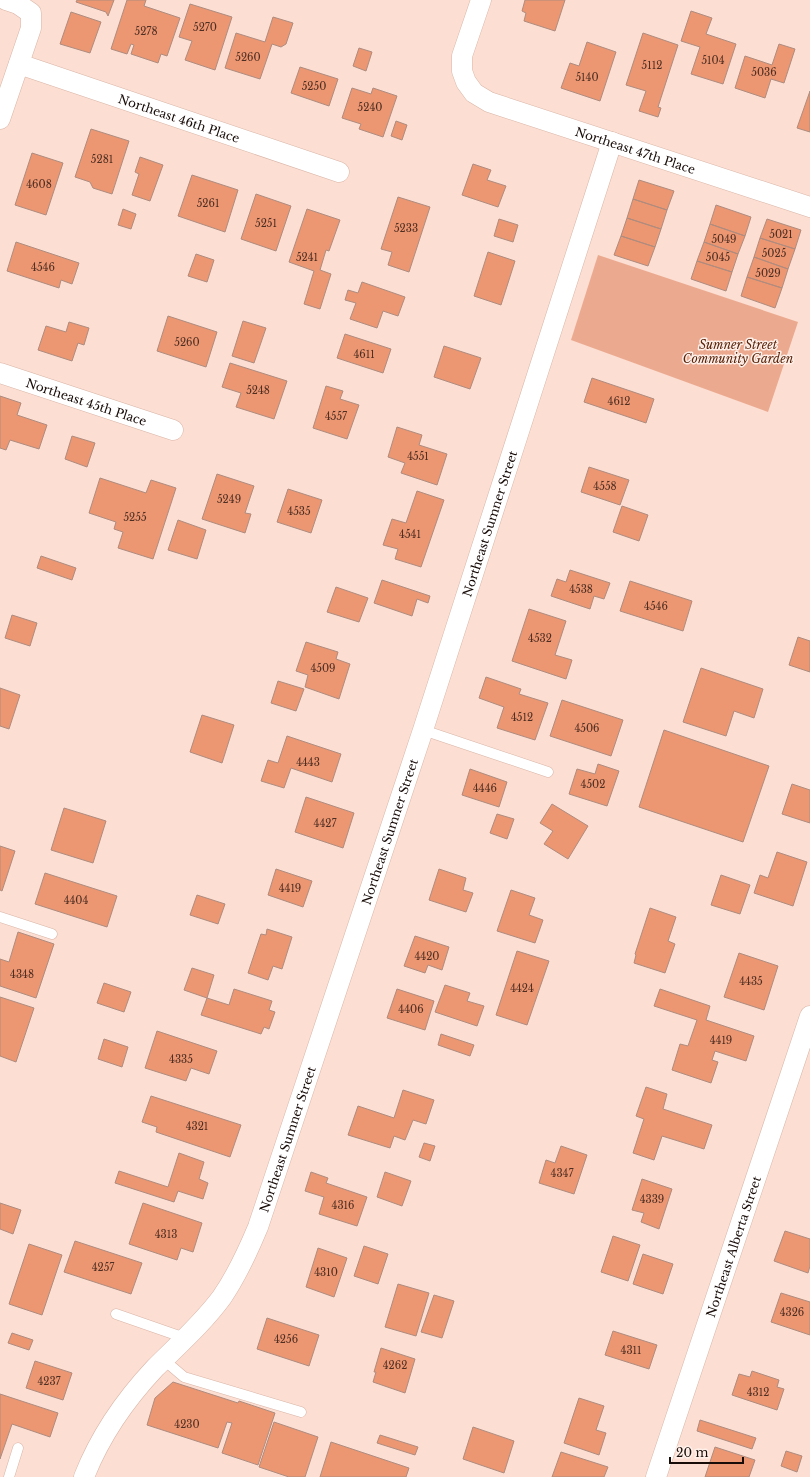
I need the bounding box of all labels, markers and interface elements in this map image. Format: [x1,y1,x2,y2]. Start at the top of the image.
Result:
house number: 5270 [193,21,217,34]
house number: 5278 [135,25,157,38]
house number: 5260 [235,51,261,64]
house number: 5104 [701,54,725,67]
house number: 5112 [642,59,662,72]
house number: 5036 [751,66,777,79]
house number: 5140 [575,71,599,84]
house number: 5250 [302,80,326,93]
street label: Northeast 46th Place [117,91,242,145]
house number: 5240 [358,101,382,114]
street label: Northeast 47th Place [574,123,697,177]
house number: 5281 [91,153,113,166]
house number: 4608 [26,178,52,191]
house number: 5261 [197,197,219,210]
house number: 5251 [255,217,277,230]
house number: 5233 [394,222,418,235]
house number: 5021 [769,228,793,241]
house number: 5049 [711,233,737,246]
house number: 5025 [762,247,787,260]
house number: 5241 [296,251,318,264]
house number: 5045 [706,251,730,264]
house number: 4546 [31,261,55,274]
house number: 5029 [755,267,781,280]
house number: 5260 [174,336,200,349]
park label: Sumner Street Community Garden [683,337,794,366]
house number: 4611 [353,348,375,361]
street label: Northeast 45th Place [24,375,149,428]
house number: 5248 [246,384,270,397]
house number: 4612 [608,395,630,408]
house number: 4557 [325,410,348,423]
street label: Northeast Sumner Street [459,448,520,598]
house number: 4551 [407,450,429,463]
house number: 4558 [593,480,617,493]
house number: 5249 [217,493,241,506]
house number: 4535 [287,505,311,518]
house number: 5255 [123,511,147,524]
house number: 4541 [399,528,421,541]
house number: 4538 [569,583,593,596]
house number: 4546 [644,600,668,613]
house number: 4532 [528,632,552,645]
house number: 4509 [310,662,336,675]
house number: 4512 [511,711,533,724]
house number: 4506 [574,722,600,735]
house number: 4443 [296,756,320,769]
street label: Northeast Sumner Street [358,756,421,906]
house number: 4502 [581,778,605,791]
house number: 4446 [473,782,497,795]
house number: 4427 [314,817,337,830]
house number: 4419 [279,882,301,895]
house number: 4404 [64,894,88,907]
house number: 4420 [415,950,440,963]
house number: 4348 [10,968,34,981]
house number: 4435 [739,975,763,988]
house number: 4424 [510,982,534,995]
house number: 4406 [398,1003,424,1016]
house number: 4419 [710,1034,732,1047]
house number: 4335 [169,1053,193,1066]
street label: Northeast Sumner Street [256,1064,318,1214]
house number: 4321 [186,1120,208,1133]
house number: 4347 [551,1167,574,1180]
street label: Northeast Alberta Street [702,1174,764,1319]
house number: 4339 [640,1193,664,1206]
house number: 4316 [332,1199,354,1212]
house number: 4313 [155,1228,177,1241]
house number: 4257 [92,1261,115,1274]
house number: 4310 [314,1266,338,1279]
house number: 4326 [780,1306,804,1319]
house number: 4256 [274,1333,298,1346]
house number: 4311 [621,1344,641,1357]
house number: 4262 [383,1359,407,1372]
house number: 4237 [37,1375,62,1388]
house number: 4312 [747,1386,769,1399]
house number: 4230 [174,1418,200,1431]
scale bar [670,1439,743,1465]
text: 20 m [676,1445,708,1460]

